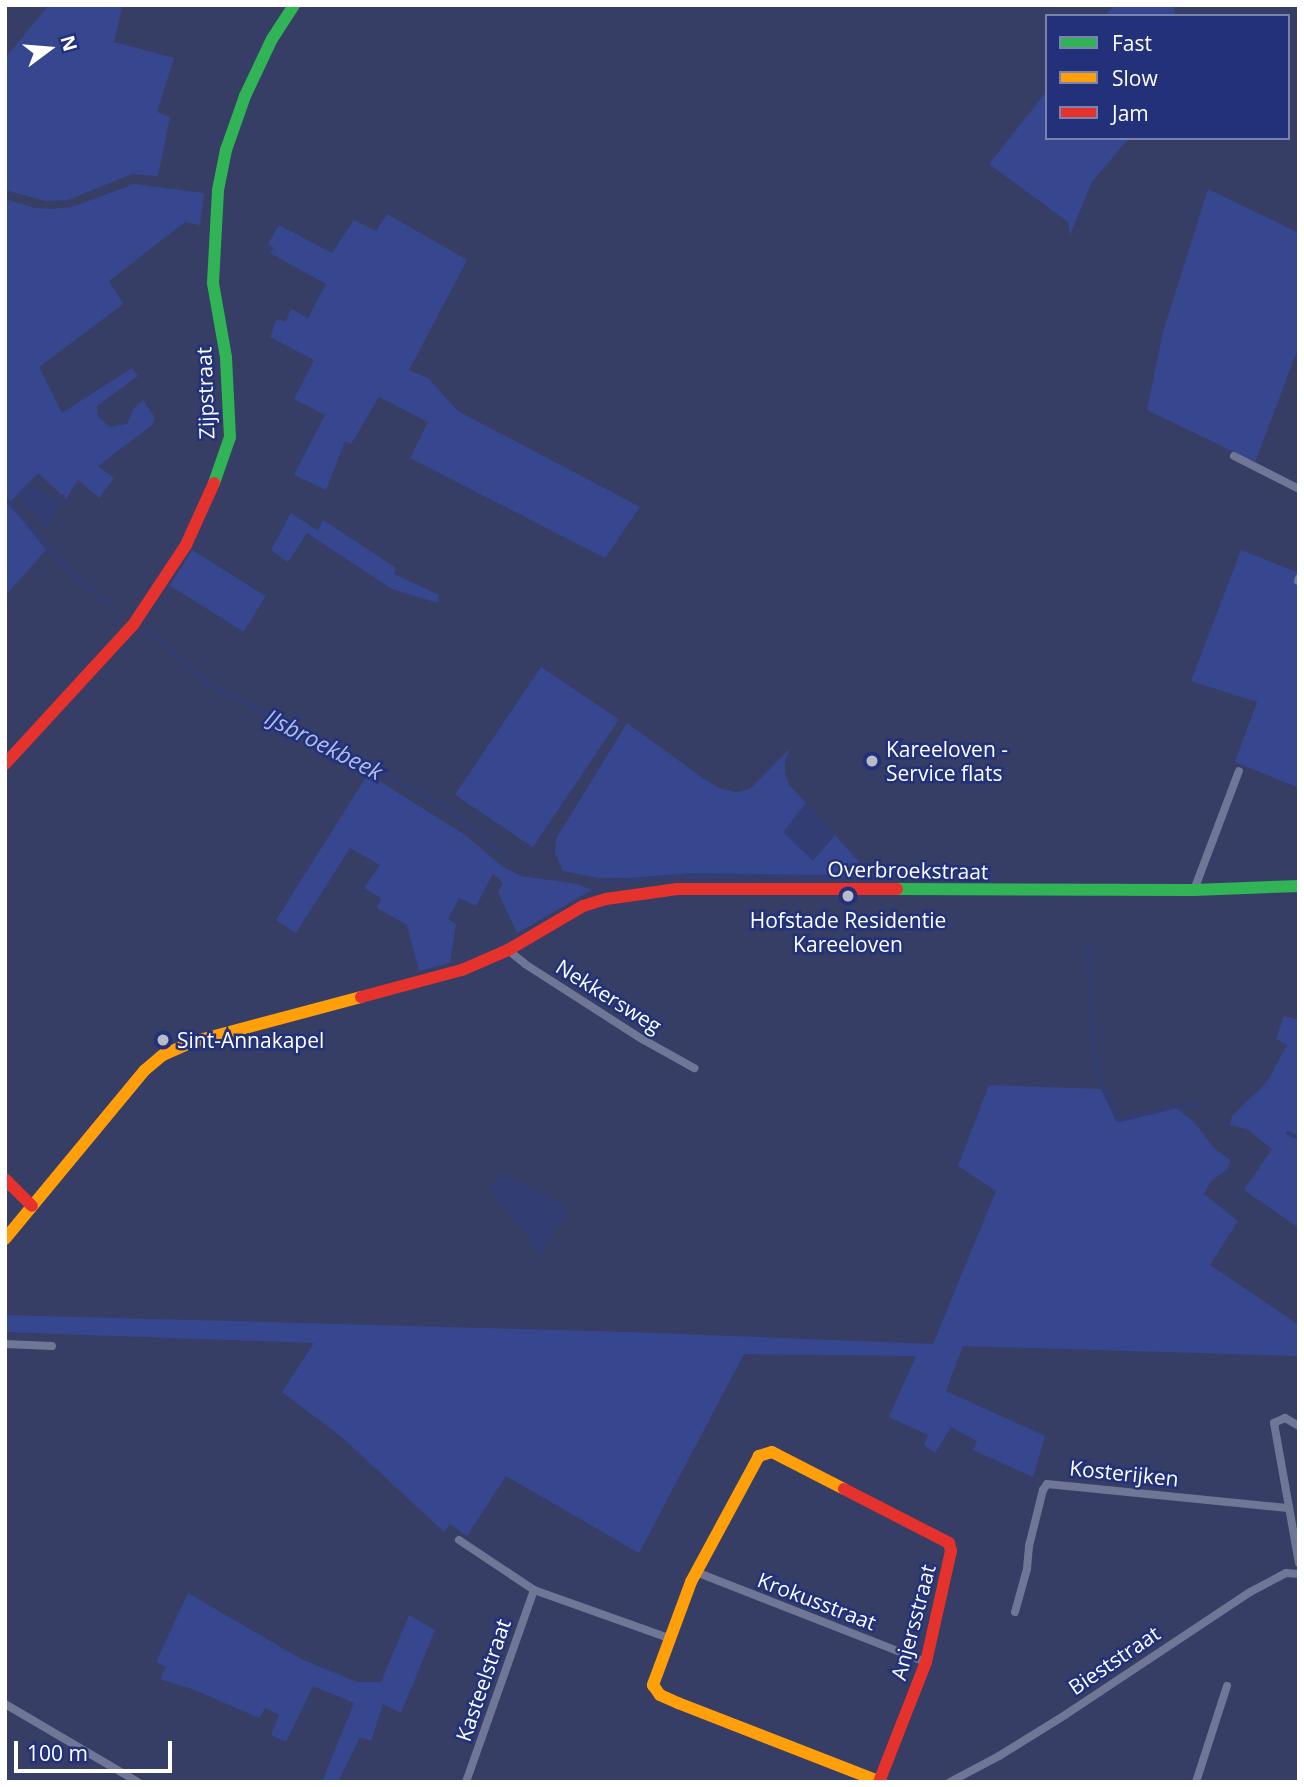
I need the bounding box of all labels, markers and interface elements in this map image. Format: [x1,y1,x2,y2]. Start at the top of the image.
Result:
north arrow [14,14,84,84]
legend [1045,14,1290,140]
text: Fast [1112,29,1152,57]
text: N [55,32,84,54]
text: Slow [1112,64,1158,92]
text: Jam [1112,99,1149,127]
street label: Zijpstraat [191,346,219,440]
water label: IJsbroekbeek [261,703,387,785]
place label: Kareeloven - Service flats [886,736,1008,786]
marker: Kareeloven - Service flats [864,753,880,769]
street label: Overbroekstraat [827,856,989,884]
marker: Hofstade Residentie Kareeloven [840,888,856,904]
place label: Hofstade Residentie Kareeloven [750,907,946,957]
street label: Nekkersweg [552,954,666,1038]
place label: Sint-Annakapel [177,1027,324,1053]
marker: Sint-Annakapel [155,1032,171,1048]
street label: Kosterijken [1068,1455,1180,1491]
street label: Anjersstraat [885,1561,941,1683]
street label: Krokusstraat [754,1567,880,1635]
street label: Kasteelstraat [450,1615,516,1745]
street label: Bieststraat [1063,1620,1165,1700]
scale bar [18,1728,175,1772]
text: 100 m [27,1739,88,1767]

